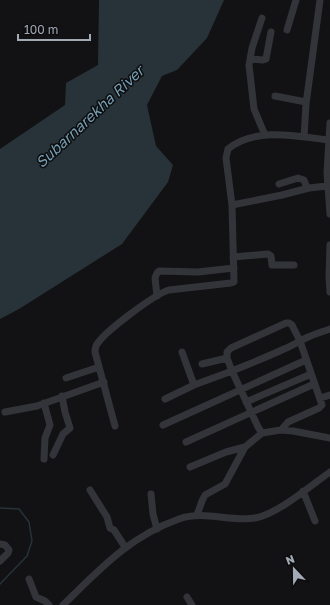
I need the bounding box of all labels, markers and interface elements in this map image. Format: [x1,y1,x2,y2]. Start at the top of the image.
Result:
scale bar [18,16,90,42]
text: 100 m [24,22,58,37]
water label: Subarnarekha River [32,60,149,171]
north arrow [274,549,314,589]
text: N [284,552,296,567]

